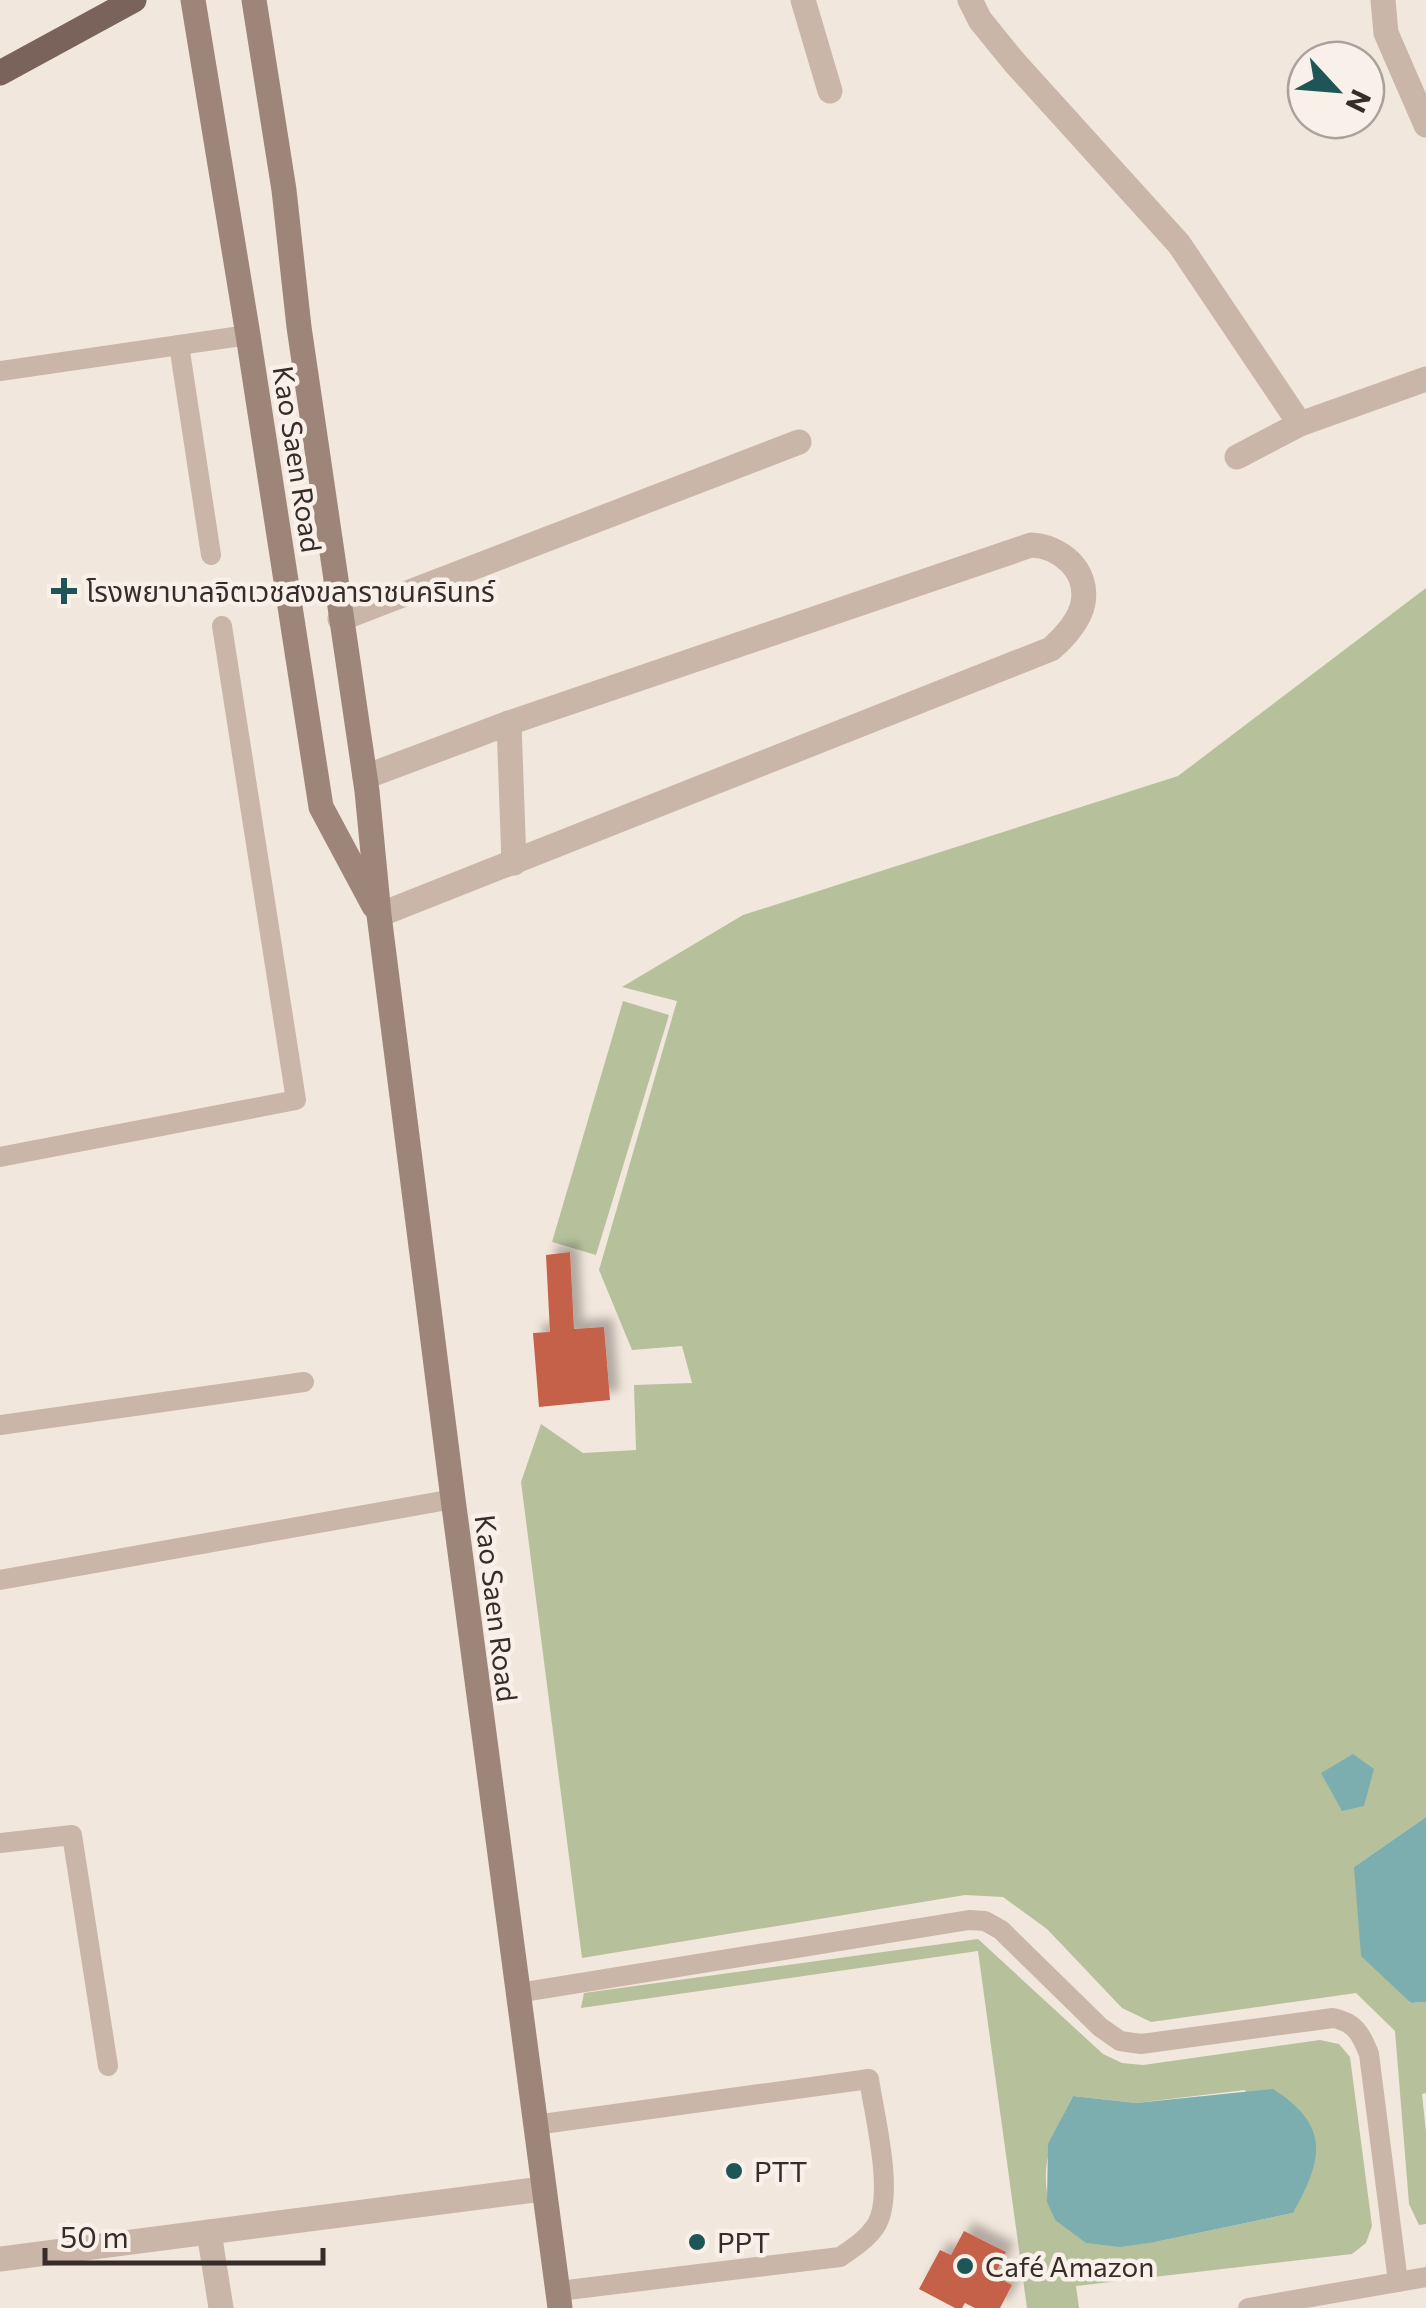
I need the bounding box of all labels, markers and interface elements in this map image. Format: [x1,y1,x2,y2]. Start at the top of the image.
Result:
north arrow [1286,40,1386,140]
text: N [1339,85,1379,118]
street label: Kao Saen Road [266,363,330,555]
place label: โรงพยาบาลจิตเวชสงขลาราชนครินทร์ [86,574,496,608]
marker: โรงพยาบาลจิตเวชสงขลาราชนครินทร์ [51,578,77,604]
street label: Kao Saen Road [469,1513,525,1703]
place label: PTT [754,2154,808,2188]
marker: PTT [723,2160,745,2182]
scale bar [45,2203,322,2265]
text: 50 m [60,2217,129,2254]
place label: PPT [717,2225,770,2259]
marker: PPT [686,2231,708,2253]
place label: Café Amazon [985,2249,1154,2283]
marker: Café Amazon [954,2255,976,2277]

